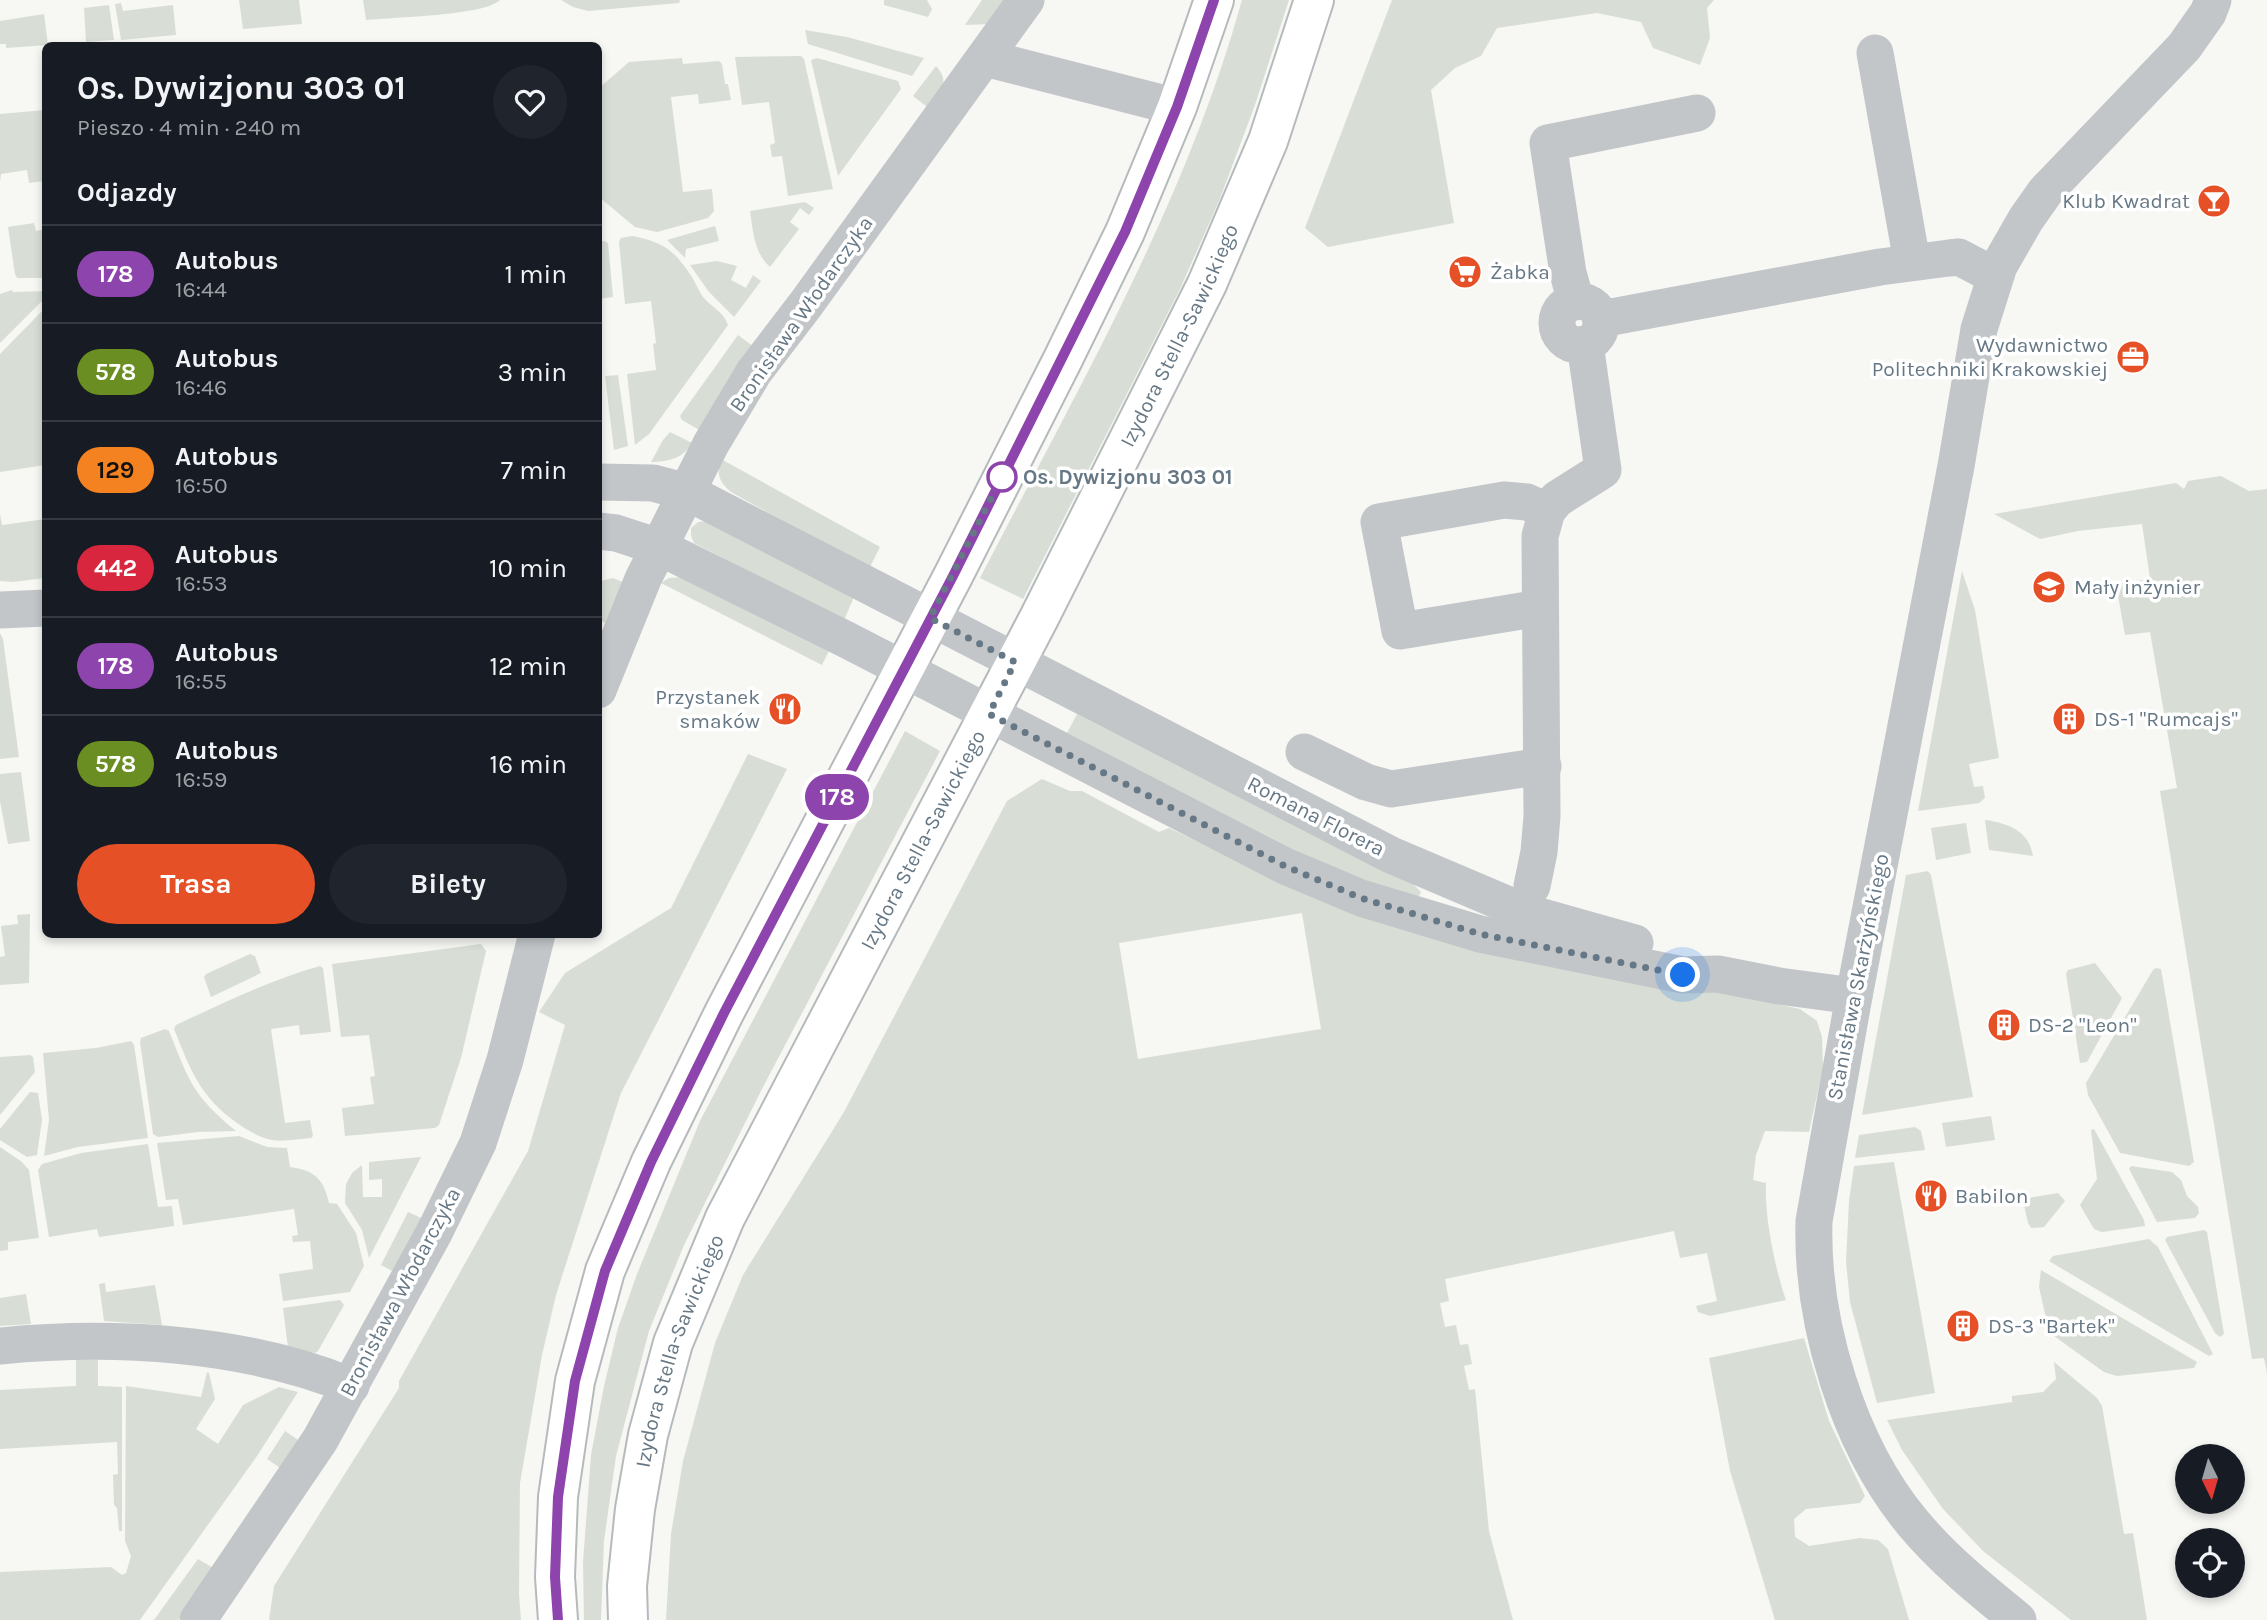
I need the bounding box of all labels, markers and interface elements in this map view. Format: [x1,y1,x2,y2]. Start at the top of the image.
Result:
button: heart [493,65,567,139]
text: Os. Dywizjonu 303 01 [77,69,406,107]
text: Pieszo · 4 min · 240 m [77,114,301,141]
text: Odjazdy [77,177,177,208]
bar icon: Klub Kwadrat [2195,182,2233,220]
place label: Klub Kwadrat [2062,189,2190,213]
street label: Bronisława Włodarczyka [724,212,878,416]
street label: Izydora Stella-Sawickiego [1115,220,1243,451]
text: Autobus [175,245,279,276]
supermarket icon: Żabka [1446,253,1484,291]
text: 1 min [504,259,567,290]
text: 178 [97,260,134,288]
place label: Żabka [1490,260,1550,284]
text: 16:44 [175,276,227,303]
place label: Wydawnictwo Politechniki Krakowskiej [1872,333,2108,381]
office icon: Wydawnictwo Politechniki Krakowskiej [2114,338,2152,376]
text: Autobus [175,343,279,374]
text: 3 min [498,357,567,388]
text: 578 [95,358,136,386]
text: 16:46 [175,374,227,401]
text: Autobus [175,441,279,472]
text: 7 min [501,455,567,486]
text: 129 [97,456,134,484]
marker: Os. Dywizjonu 303 01 [987,462,1017,492]
place label: Os. Dywizjonu 303 01 [1023,465,1232,489]
text: 16:50 [175,472,228,499]
text: Autobus [175,539,279,570]
text: 10 min [489,553,567,584]
text: 442 [94,554,137,582]
school or university icon: Mały inżynier [2030,568,2068,606]
text: 16:53 [175,570,228,597]
place label: Mały inżynier [2074,575,2200,599]
text: Autobus [175,637,279,668]
text: 12 min [489,651,567,682]
text: 178 [97,652,134,680]
text: 16:55 [175,668,227,695]
place label: Przystanek smaków [655,685,760,733]
restaurant icon: Przystanek smaków [766,690,804,728]
building icon: DS-1 "Rumcajs" [2050,700,2088,738]
place label: DS-1 "Rumcajs" [2094,707,2238,731]
street label: Izydora Stella-Sawickiego [856,726,990,954]
text: Autobus [175,735,279,766]
text: 16 min [490,749,567,780]
text: 578 [95,750,136,778]
text: 16:59 [175,766,227,793]
street label: Romana Florera [1243,771,1389,861]
line badge: 178 [797,774,877,820]
text: 178 [819,783,855,811]
button: Trasa [77,844,315,924]
button: Bilety [329,844,567,924]
street label: Stanisława Skarżyńskiego [1822,852,1894,1102]
your location [1665,957,1700,992]
building icon: DS-2 "Leon" [1985,1006,2023,1044]
place label: DS-2 "Leon" [2028,1013,2137,1037]
restaurant icon: Babilon [1912,1177,1950,1215]
street label: Bronisława Włodarczyka [335,1184,465,1400]
place label: Babilon [1955,1184,2028,1208]
street label: Izydora Stella-Sawickiego [630,1231,729,1469]
building icon: DS-3 "Bartek" [1944,1307,1982,1345]
place label: DS-3 "Bartek" [1988,1314,2115,1338]
north arrow [2175,1444,2245,1514]
map controls [2175,1444,2245,1598]
button: locate [2175,1528,2245,1598]

